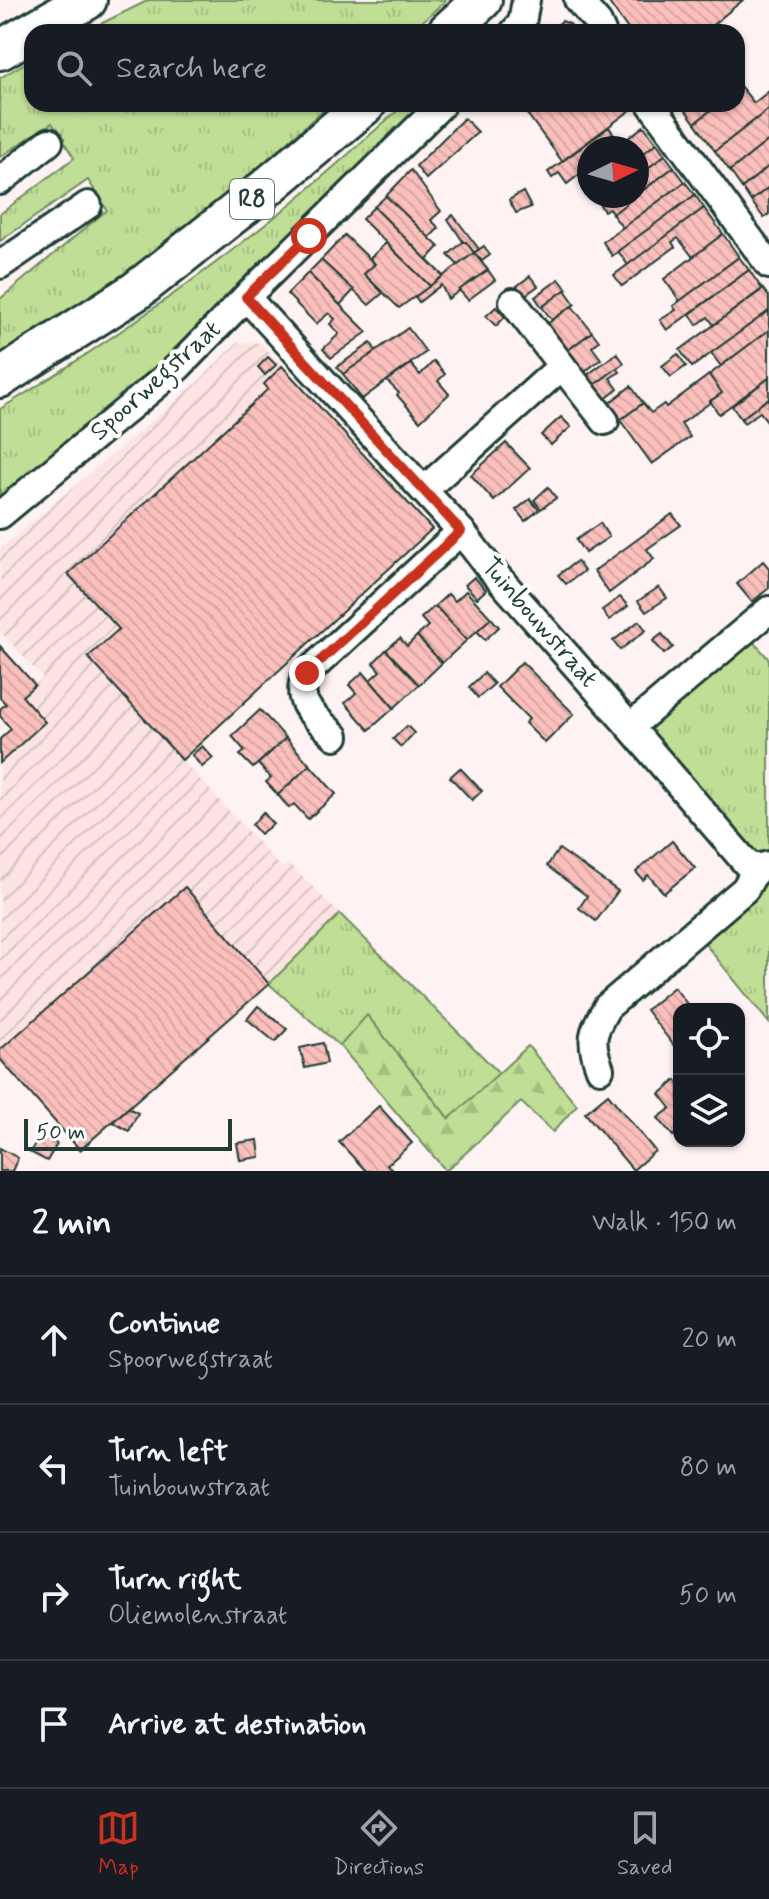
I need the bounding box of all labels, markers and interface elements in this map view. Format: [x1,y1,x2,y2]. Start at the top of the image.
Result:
search box [24,24,745,112]
icon: search [52,46,96,90]
text: Search here [116,49,267,88]
north arrow [577,136,649,208]
road number: R8 [230,179,274,219]
route start [291,218,327,254]
street label: Spoorwegstraat [83,313,231,451]
street label: Tuinbouwstraat [473,551,605,695]
route end [289,655,325,691]
map controls [673,1003,745,1147]
button: locate [673,1003,745,1075]
button: layers [673,1075,745,1147]
scale bar [24,1115,232,1151]
text: 50 m [36,1119,85,1147]
text: 2 min [32,1201,112,1246]
text: Walk · 150 m [592,1206,737,1240]
text: Continue [108,1304,220,1343]
icon: ahead [32,1318,76,1362]
text: 20 m [682,1323,737,1357]
text: Spoorwegstraat [108,1343,273,1377]
text: Turn left [108,1432,228,1471]
icon: left [32,1446,76,1490]
text: 80 m [680,1451,737,1485]
text: Tuinbouwstraat [108,1471,270,1505]
text: Turn right [108,1560,241,1599]
icon: right [32,1574,76,1618]
text: 50 m [679,1579,737,1613]
text: Oliemolenstraat [108,1599,287,1633]
icon: arrive [32,1702,76,1746]
text: Arrive at destination [108,1705,366,1744]
tab: Map [96,1806,140,1882]
tab: Directions [333,1806,424,1882]
tab: Saved [617,1806,672,1882]

